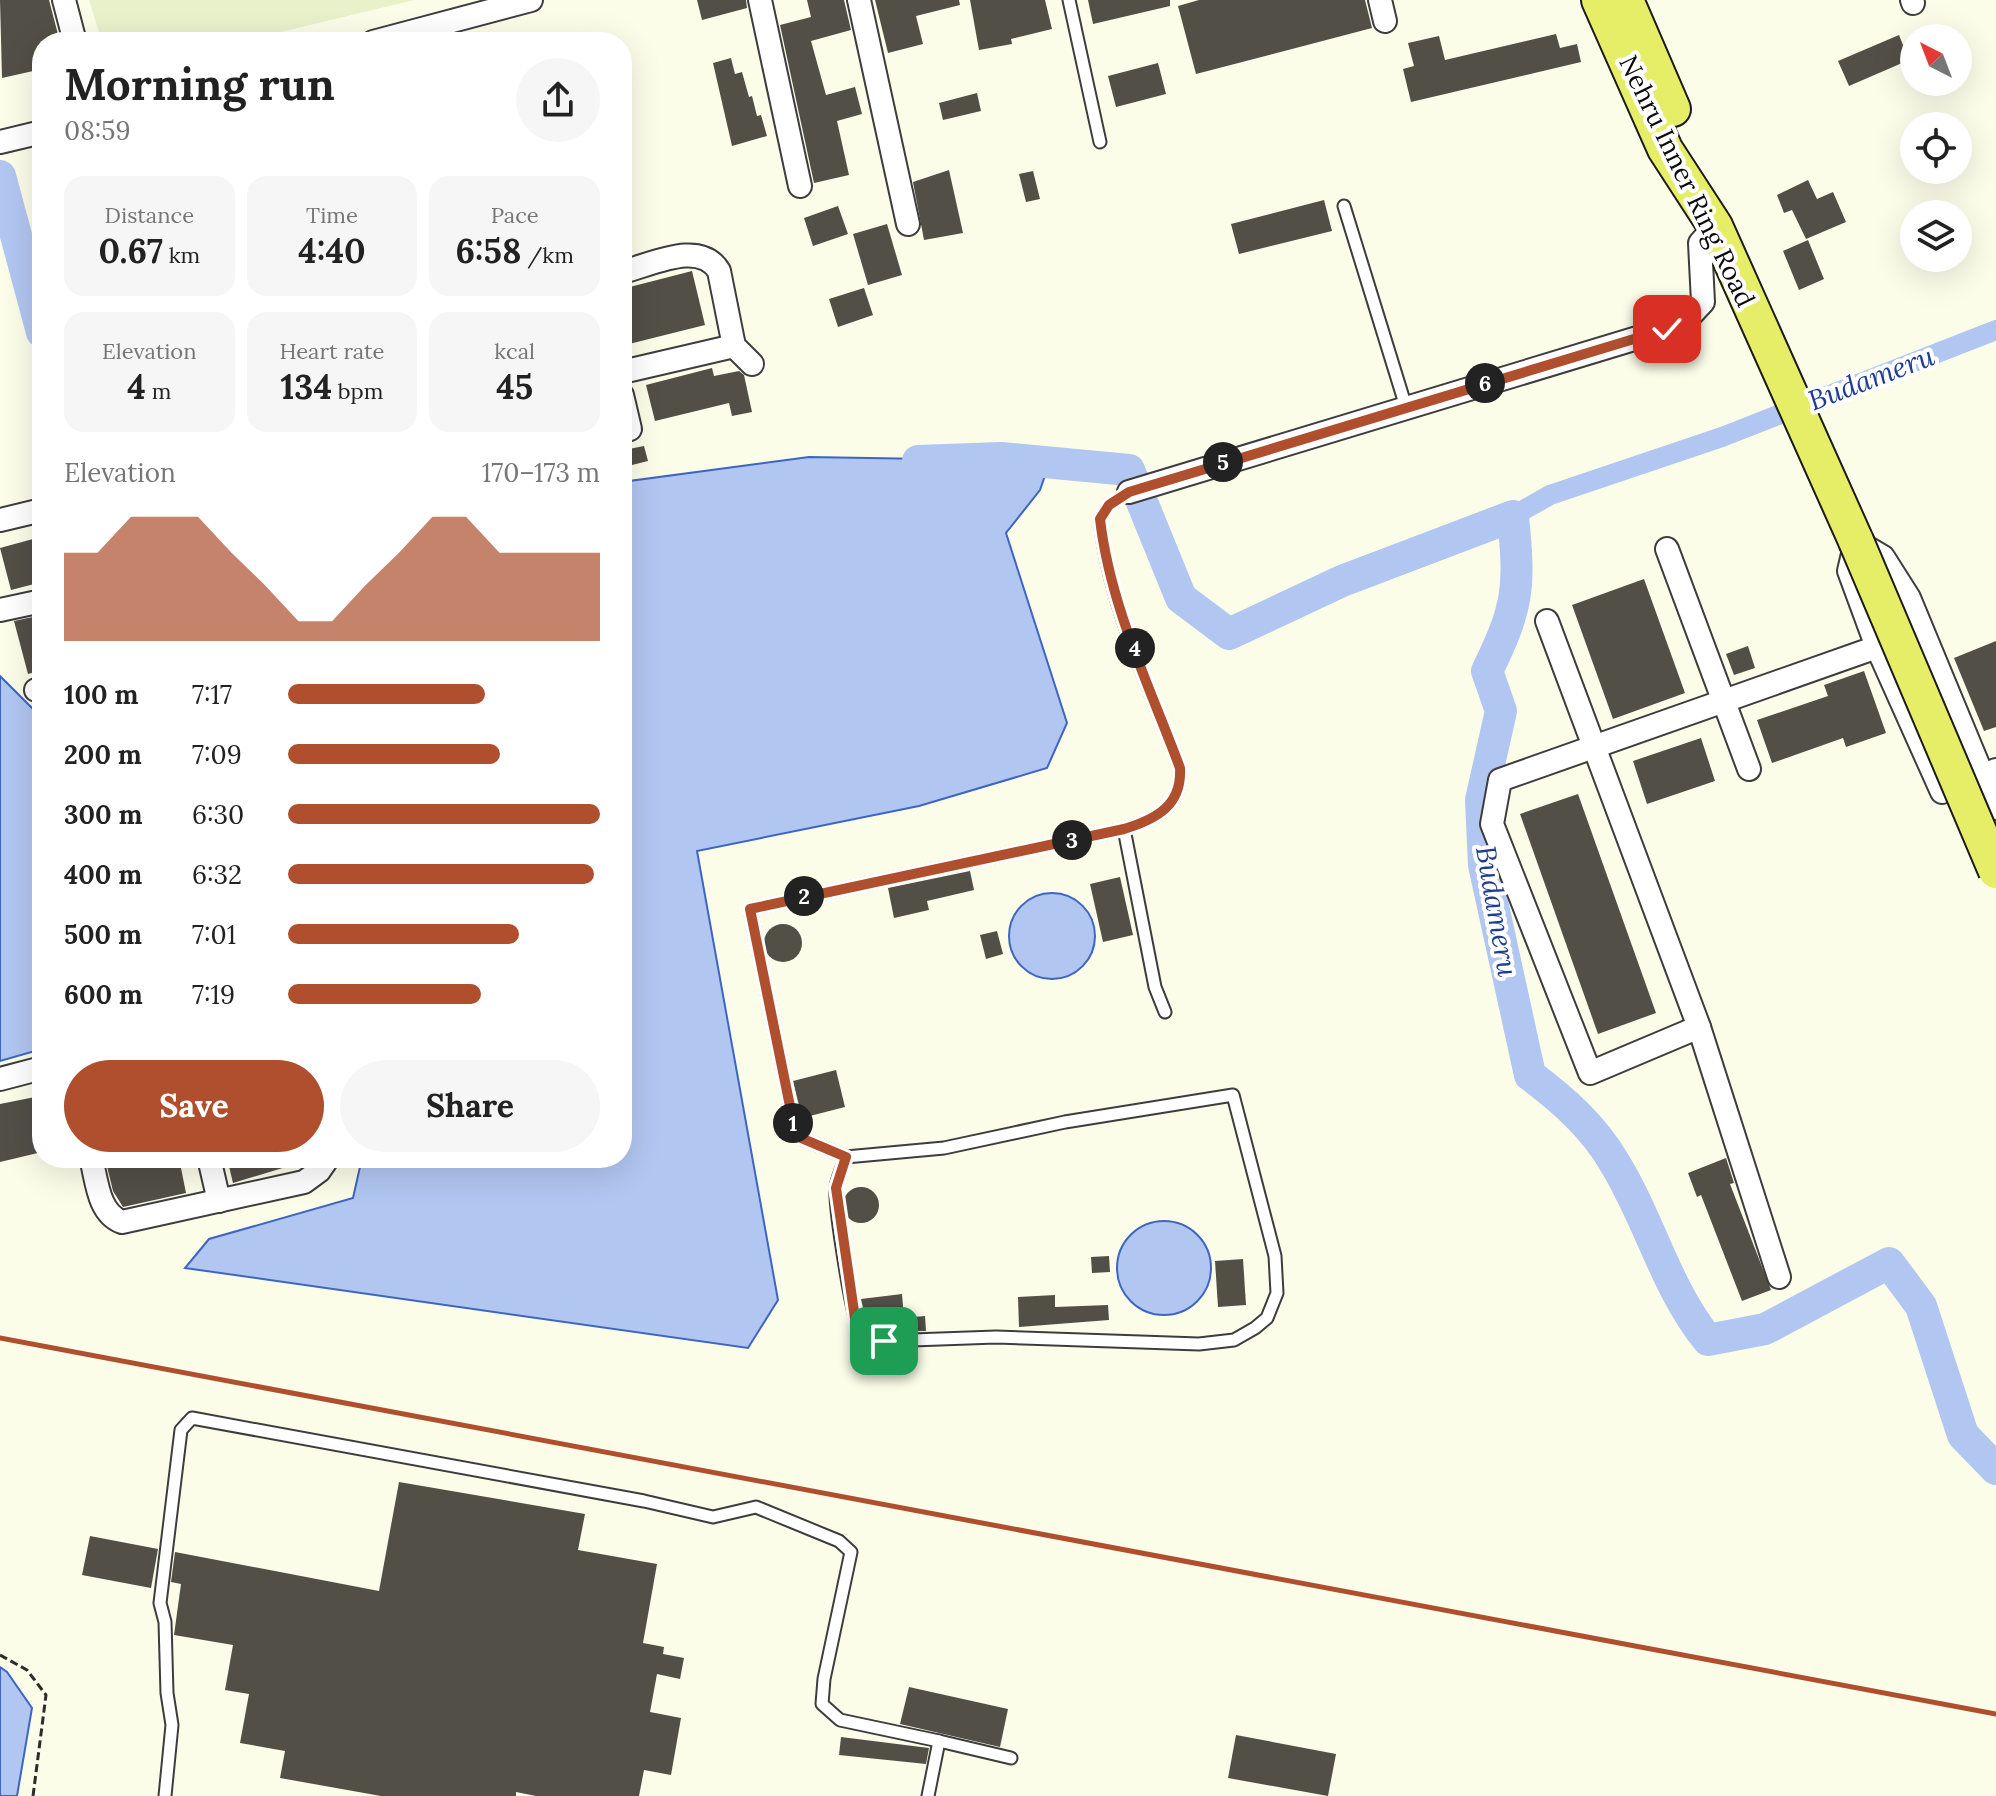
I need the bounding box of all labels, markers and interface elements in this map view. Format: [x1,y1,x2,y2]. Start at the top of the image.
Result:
north arrow [1900,24,1972,96]
map controls [1900,24,1972,272]
street label: Nehru Inner Ring Road [1612,49,1763,312]
text: Morning run [64,56,335,112]
button: share [516,58,600,142]
button: locate [1900,112,1972,184]
text: 08:59 [64,114,130,147]
button: layers [1900,200,1972,272]
text: Distance [105,201,194,229]
text: Time [306,201,358,229]
text: Pace [491,201,539,229]
text: 0.67 [98,229,163,272]
text: 4:40 [298,229,366,272]
text: 6:58 [456,229,521,272]
text: km [163,241,200,269]
text: /km [521,241,574,269]
pin [1633,295,1701,363]
icon: check [1645,307,1689,351]
text: Elevation [102,337,197,365]
text: Heart rate [280,337,384,365]
text: kcal [494,337,535,365]
water label: Budameru [1803,337,1939,418]
pin: 6 [1465,363,1505,403]
text: 4 [127,365,146,408]
text: 134 [281,365,332,408]
text: 45 [496,365,533,408]
text: 6 [1479,369,1491,397]
text: m [146,377,171,405]
text: bpm [332,377,383,405]
pin: 5 [1203,442,1243,482]
text: 5 [1217,448,1229,476]
text: Elevation [64,456,176,489]
text: 170–173 m [482,456,600,489]
pin: 4 [1115,628,1155,668]
text: 4 [1129,634,1141,662]
text: 100 m [64,678,138,711]
text: 7:17 [192,678,232,711]
text: 200 m [64,738,142,771]
text: 7:09 [192,738,242,771]
text: 300 m [64,798,142,831]
text: 6:30 [192,798,244,831]
pin: 3 [1052,820,1092,860]
text: 3 [1066,826,1078,854]
water label: Budameru [1468,843,1526,980]
text: 400 m [64,858,142,891]
text: 6:32 [192,858,242,891]
pin: 2 [784,876,824,916]
text: 2 [798,882,810,910]
text: 500 m [64,918,142,951]
text: 7:01 [192,918,236,951]
text: 600 m [64,978,143,1011]
text: 7:19 [192,978,235,1011]
button: Save [64,1060,324,1152]
button: Share [340,1060,600,1152]
pin: 1 [773,1103,813,1143]
text: 1 [789,1109,797,1137]
pin [850,1307,918,1375]
icon: arrive [862,1319,906,1363]

